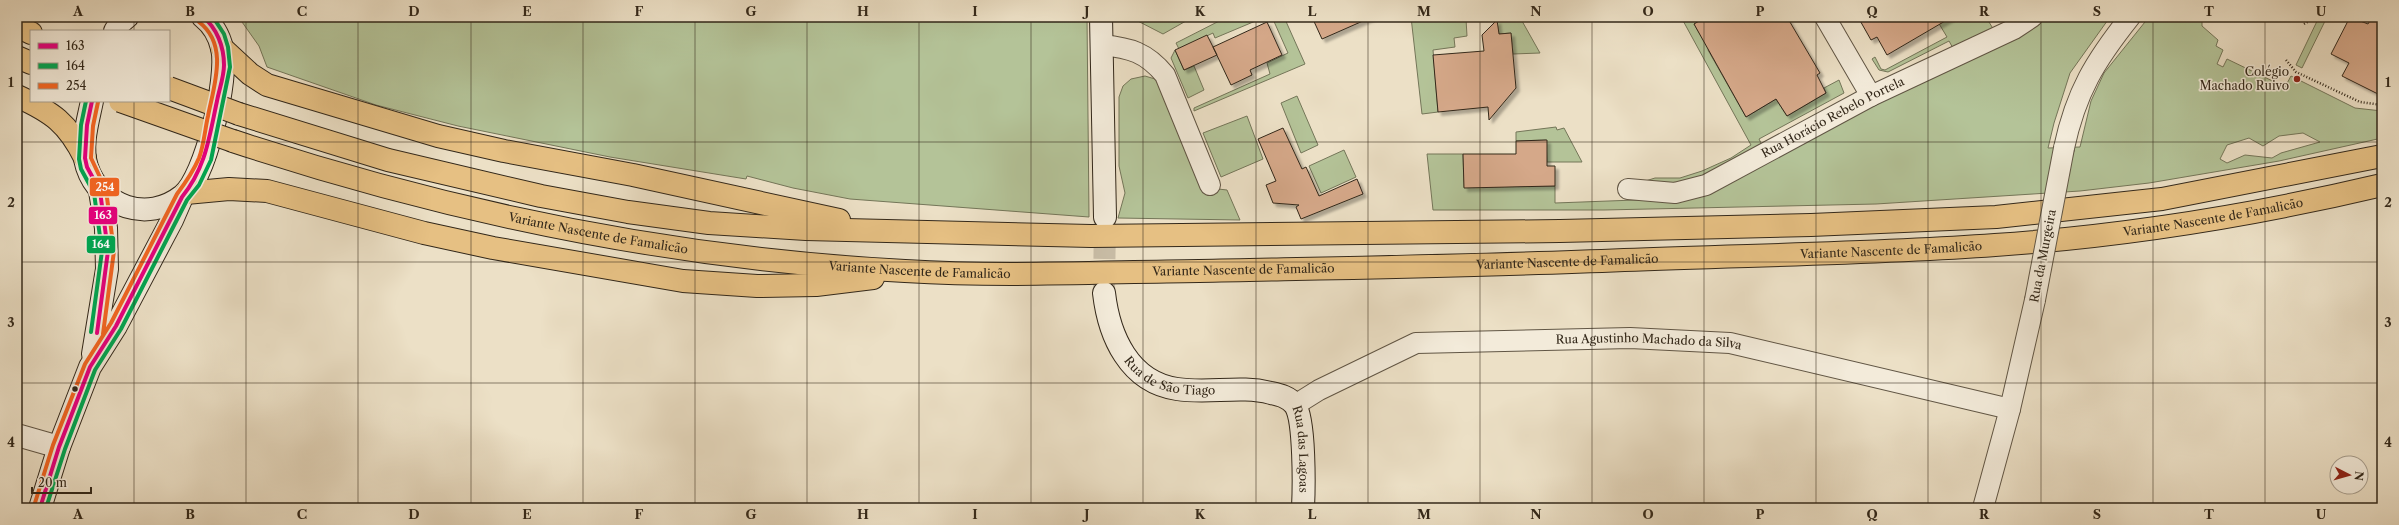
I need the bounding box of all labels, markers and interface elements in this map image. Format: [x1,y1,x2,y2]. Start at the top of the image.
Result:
text: A [72,3,84,19]
text: B [185,3,195,19]
text: C [297,3,307,19]
text: D [408,3,420,19]
text: E [522,3,532,19]
text: F [635,3,644,19]
text: G [745,3,757,19]
text: H [857,3,869,19]
text: I [972,3,978,19]
text: J [1082,3,1090,19]
text: K [1195,3,1206,19]
text: L [1308,3,1317,19]
text: M [1417,3,1431,19]
text: N [1530,3,1542,19]
text: O [1642,3,1654,19]
text: P [1756,3,1765,19]
text: Q [1866,3,1878,19]
text: R [1979,3,1990,19]
text: S [2093,3,2101,19]
text: T [2204,3,2214,19]
text: U [2316,3,2327,19]
legend [30,30,170,102]
text: 163 [66,38,85,53]
text: 164 [66,58,85,73]
place label: Colégio Machado Ruivo [2199,64,2289,93]
street label: Rua Horácio Rebelo Portela [1759,73,1907,161]
text: 1 [8,74,14,90]
marker: Colégio Machado Ruivo [2292,74,2302,84]
text: 1 [2385,74,2391,90]
text: 254 [66,78,86,93]
line badge: 254 [89,177,120,197]
text: 254 [95,180,115,194]
text: 2 [7,194,15,210]
text: 2 [2384,194,2392,210]
street label: Variante Nascente de Famalicão [2121,195,2304,239]
line badge: 163 [88,206,118,225]
street label: Rua da Murgeira [2026,207,2059,304]
text: 163 [94,208,112,222]
street label: Variante Nascente de Famalicão [506,209,689,256]
line badge: 164 [86,235,116,254]
text: 164 [92,237,110,251]
street label: Variante Nascente de Famalicão [1799,238,1983,261]
street label: Variante Nascente de Famalicão [1475,251,1659,272]
street label: Variante Nascente de Famalicão [827,258,1011,281]
street label: Variante Nascente de Famalicão [1151,260,1335,279]
text: 3 [7,314,15,330]
text: 3 [2384,314,2392,330]
street label: Rua Agustinho Machado da Silva [1556,330,1744,353]
street label: Rua de São Tiago [1121,353,1216,398]
unlabelled marker [70,384,80,394]
street label: Rua das Lagoas [1289,403,1312,493]
text: 4 [7,434,15,450]
text: 4 [2384,434,2392,450]
north arrow [2329,455,2369,495]
scale bar [32,469,91,495]
text: N [2351,471,2366,482]
text: 20 m [38,475,67,490]
text: A [72,506,84,522]
text: B [185,506,195,522]
text: C [297,506,307,522]
text: D [408,506,420,522]
text: E [522,506,532,522]
text: F [635,506,644,522]
text: G [745,506,757,522]
text: H [857,506,869,522]
text: I [972,506,978,522]
text: J [1082,506,1090,522]
text: K [1195,506,1206,522]
text: L [1308,506,1317,522]
text: M [1417,506,1431,522]
text: N [1530,506,1542,522]
text: O [1642,506,1654,522]
text: P [1756,506,1765,522]
text: Q [1866,506,1878,522]
text: R [1979,506,1990,522]
text: S [2093,506,2101,522]
text: T [2204,506,2214,522]
text: U [2316,506,2327,522]

